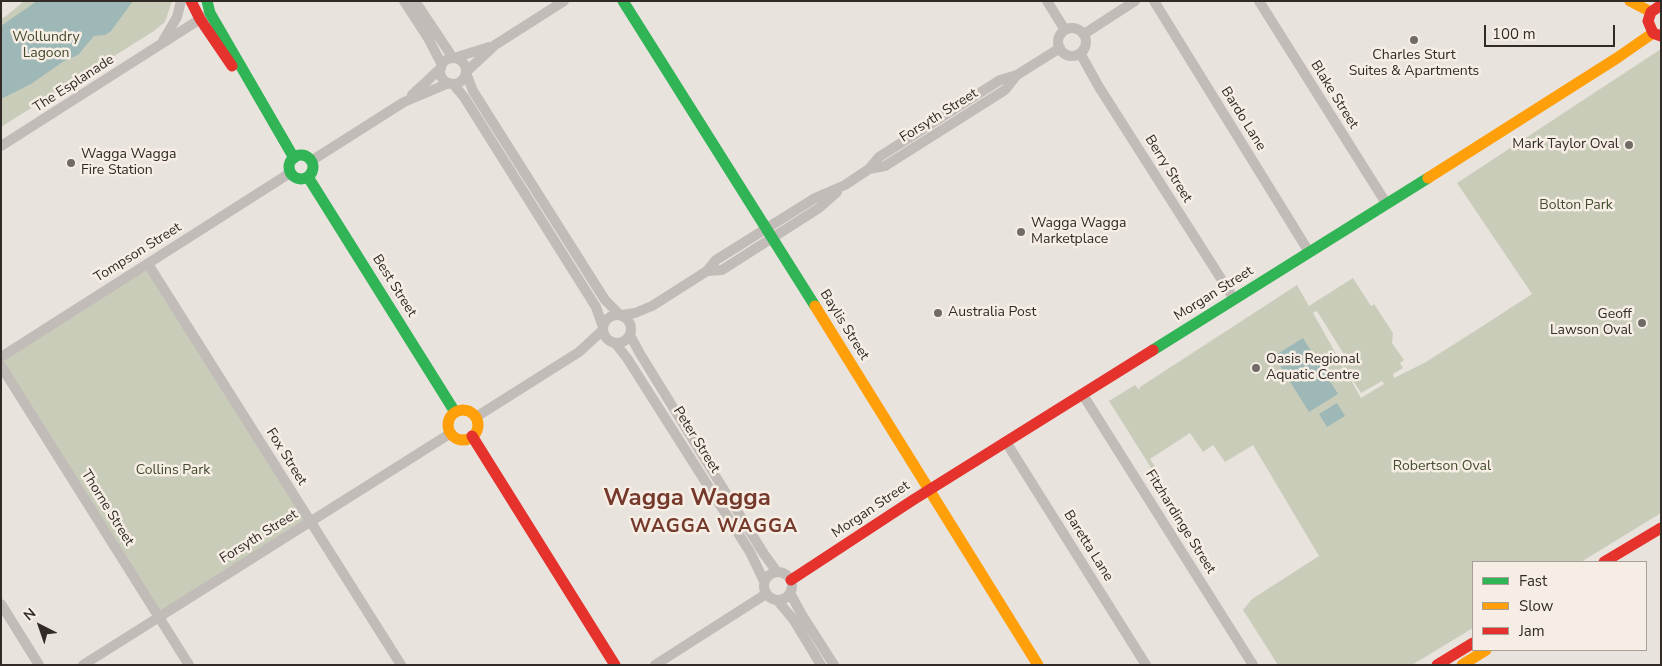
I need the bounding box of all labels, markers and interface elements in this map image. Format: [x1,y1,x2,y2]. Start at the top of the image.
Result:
scale bar [1487,15,1618,47]
text: 100 m [1492,24,1536,44]
park label: Wollundry Lagoon [12,30,80,62]
marker: Charles Sturt Suites & Apartments [1408,34,1420,46]
place label: Charles Sturt Suites & Apartments [1349,48,1479,80]
street label: The Esplanade [30,52,118,116]
street label: Blake Street [1306,58,1362,132]
street label: Bardo Lane [1217,84,1269,154]
street label: Forsyth Street [897,85,981,147]
street label: Berry Street [1141,132,1195,206]
place label: Mark Taylor Oval [1512,137,1619,153]
marker: Mark Taylor Oval [1623,139,1635,151]
place label: Wagga Wagga Fire Station [81,147,176,180]
marker: Wagga Wagga Fire Station [65,157,77,169]
park label: Bolton Park [1539,198,1613,214]
place label: Wagga Wagga Marketplace [1031,216,1126,248]
street label: Tompson Street [91,219,185,287]
marker: Wagga Wagga Marketplace [1015,226,1027,238]
street label: Best Street [368,252,420,320]
street label: Morgan Street [1171,263,1257,325]
street label: Baylis Street [816,287,872,363]
place label: Australia Post [948,305,1036,321]
marker: Australia Post [932,307,944,319]
place label: Geoff Lawson Oval [1550,307,1632,340]
marker: Geoff Lawson Oval [1636,317,1648,329]
place label: Oasis Regional Aquatic Centre [1266,352,1360,384]
marker: Oasis Regional Aquatic Centre [1250,362,1262,374]
street label: Peter Street [669,404,723,476]
street label: Fox Street [262,425,310,489]
park label: Robertson Oval [1393,459,1491,475]
park label: Collins Park [136,463,210,479]
street label: Thorne Street [77,467,137,549]
street label: Fitzhardinge Street [1141,467,1219,577]
street label: Morgan Street [829,478,913,542]
district label: Wagga Wagga [603,485,771,513]
street label: Forsyth Street [217,506,301,568]
street label: Baretta Lane [1060,507,1116,585]
district label: WAGGA WAGGA [629,516,799,538]
legend [1472,561,1647,651]
text: Fast [1519,571,1547,591]
text: Slow [1519,596,1553,616]
north arrow [15,601,65,651]
text: N [20,604,40,625]
text: Jam [1519,621,1545,641]

